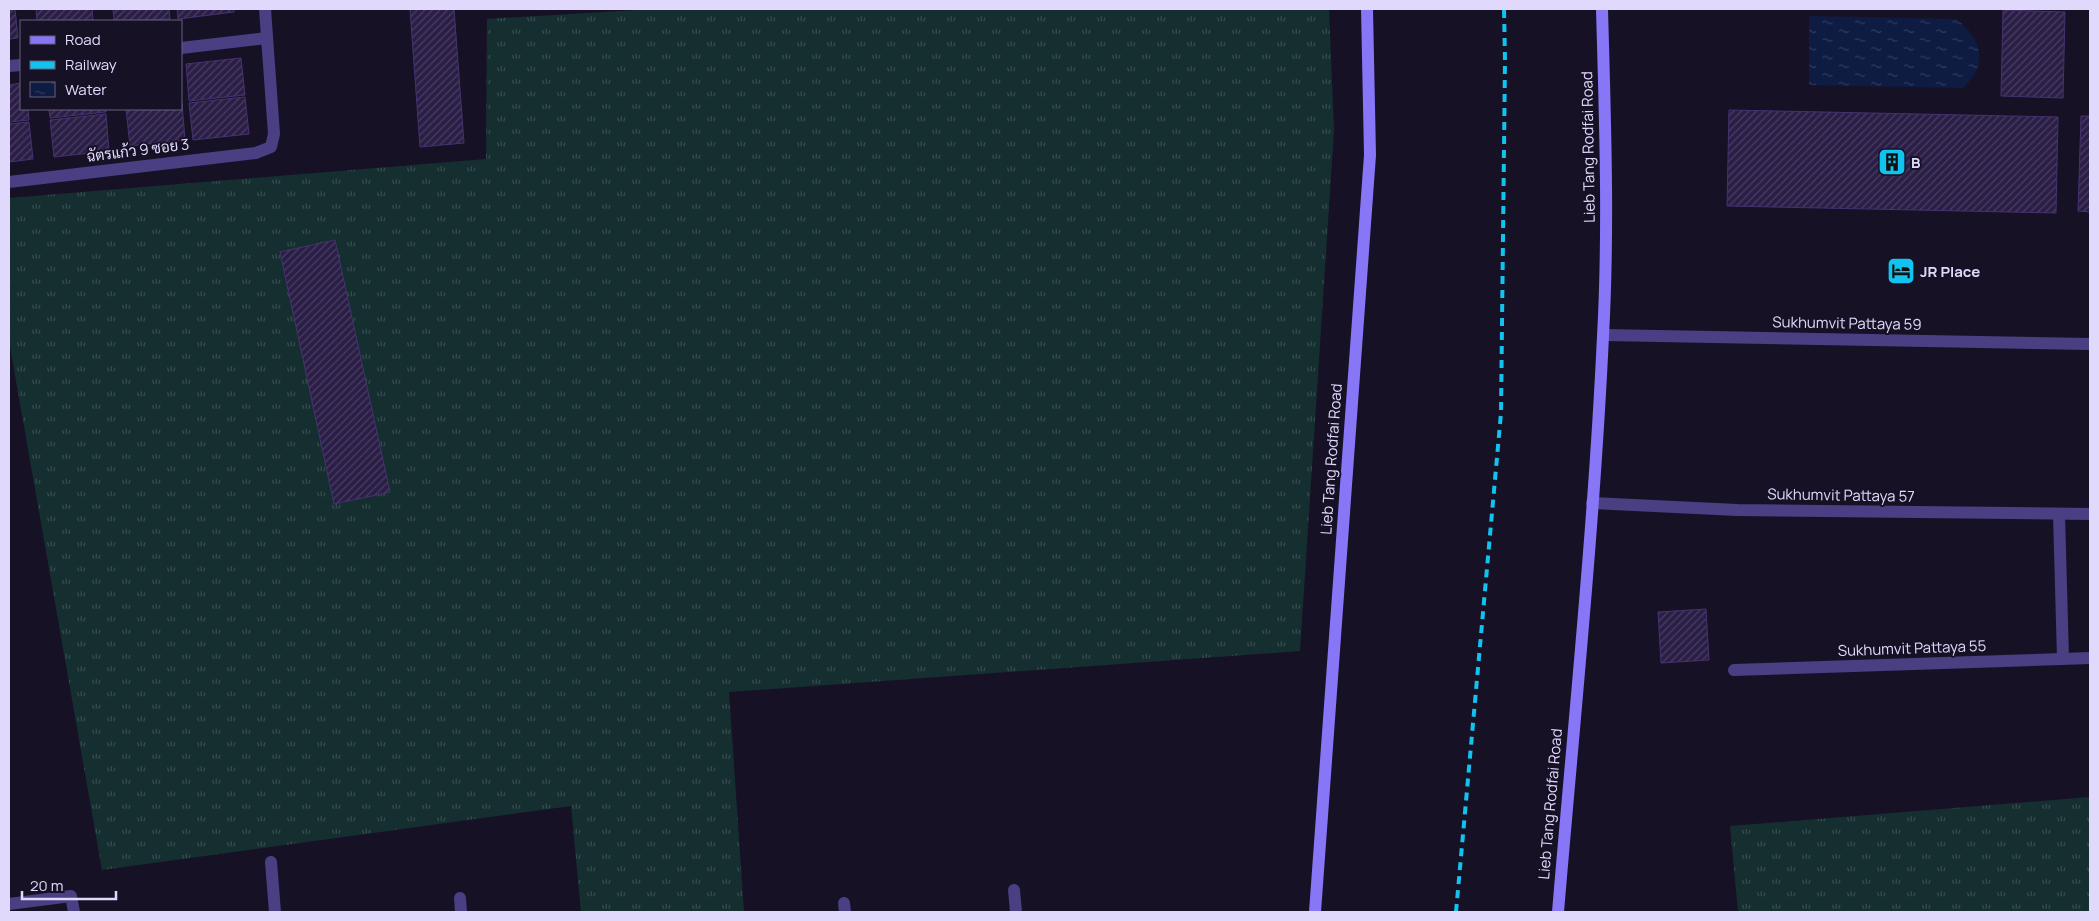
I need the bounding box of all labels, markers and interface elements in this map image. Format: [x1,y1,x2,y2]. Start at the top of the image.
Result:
legend [20,20,182,110]
text: Road [65,29,101,50]
text: Railway [65,54,117,75]
street label: Lieb Tang Rodfai Road [1576,71,1600,223]
text: Water [65,79,107,100]
street label: ฉัตรแก้ว 9 ซอย 3 [86,133,190,167]
building icon: B [1877,147,1907,177]
place label: B [1911,152,1921,173]
hotel icon: JR Place [1886,256,1916,286]
place label: JR Place [1920,261,1980,282]
street label: Sukhumvit Pattaya 59 [1772,311,1922,335]
street label: Lieb Tang Rodfai Road [1315,383,1347,535]
street label: Sukhumvit Pattaya 57 [1767,483,1915,507]
street label: Sukhumvit Pattaya 55 [1837,635,1987,661]
street label: Lieb Tang Rodfai Road [1533,728,1567,880]
scale bar [22,868,116,900]
text: 20 m [30,875,63,896]

